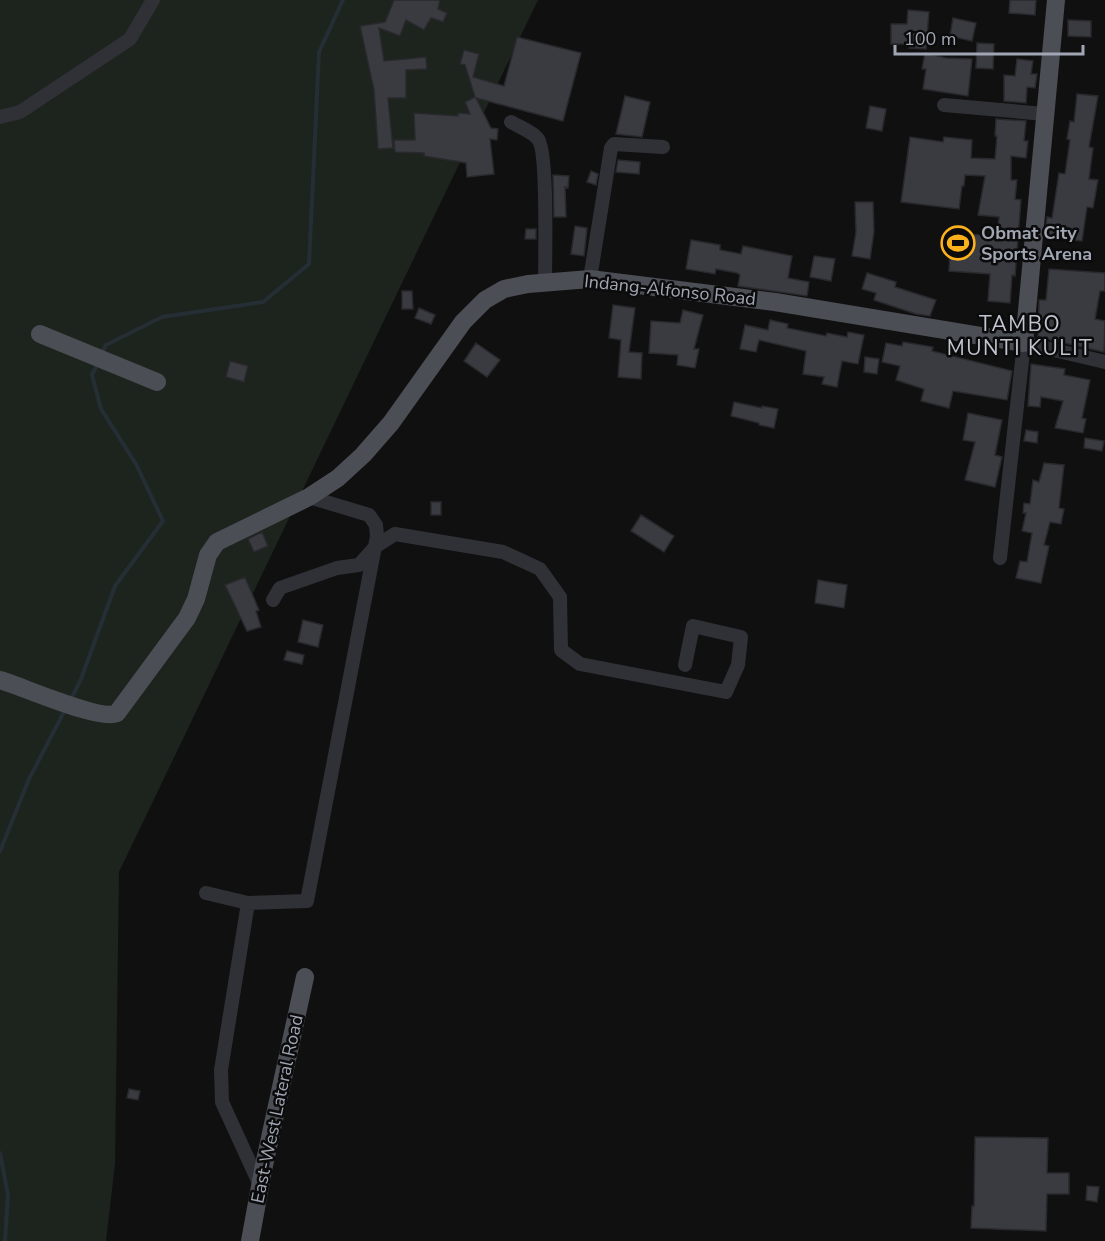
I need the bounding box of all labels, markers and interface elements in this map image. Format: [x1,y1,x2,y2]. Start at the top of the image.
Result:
scale bar [895,18,1082,56]
text: 100 m [904,27,956,51]
place label: Obmat City Sports Arena [981,221,1092,266]
sports icon: Obmat City Sports Arena [940,225,976,261]
street label: Indang-Alfonso Road [583,269,757,311]
district label: TAMBO MUNTI KULIT [947,310,1093,362]
street label: East-West Lateral Road [245,1013,309,1205]

